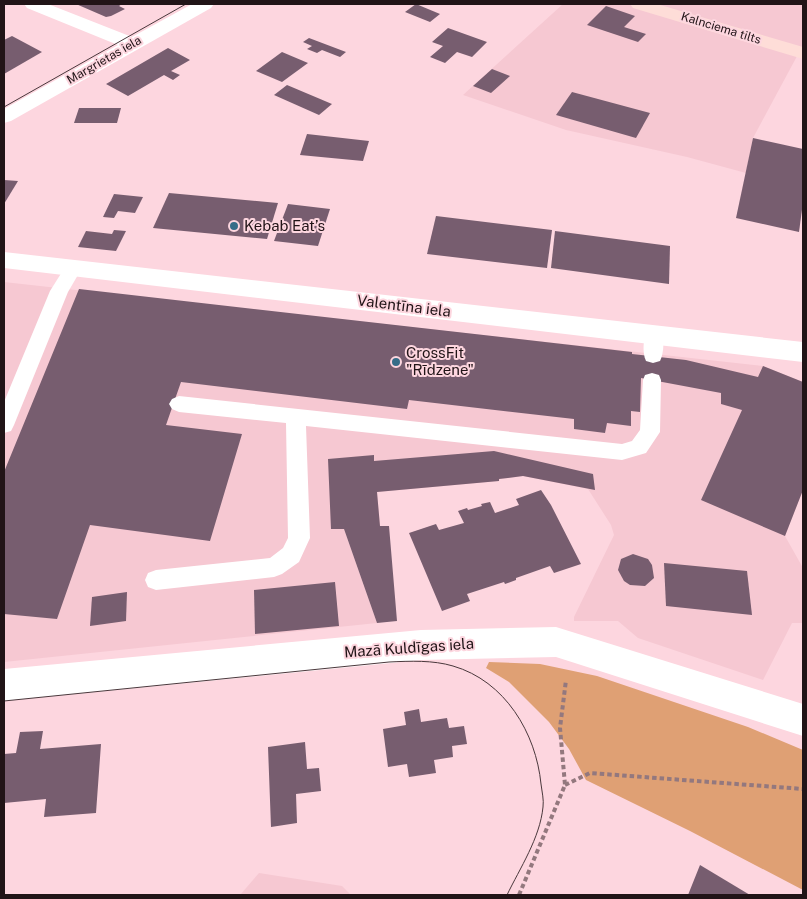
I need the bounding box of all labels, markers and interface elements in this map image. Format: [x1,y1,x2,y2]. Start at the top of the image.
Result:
street label: Kalnciema tilts [679,9,763,47]
street label: Margrietas iela [64,33,144,87]
place label: Kebab Eat’s [244,217,325,234]
marker: Kebab Eat’s [228,220,240,232]
street label: Valentīna iela [356,291,452,320]
place label: CrossFit "Rīdzene" [406,344,474,378]
marker: CrossFit "Rīdzene" [390,356,402,368]
street label: Mazā Kuldīgas iela [343,634,475,661]

